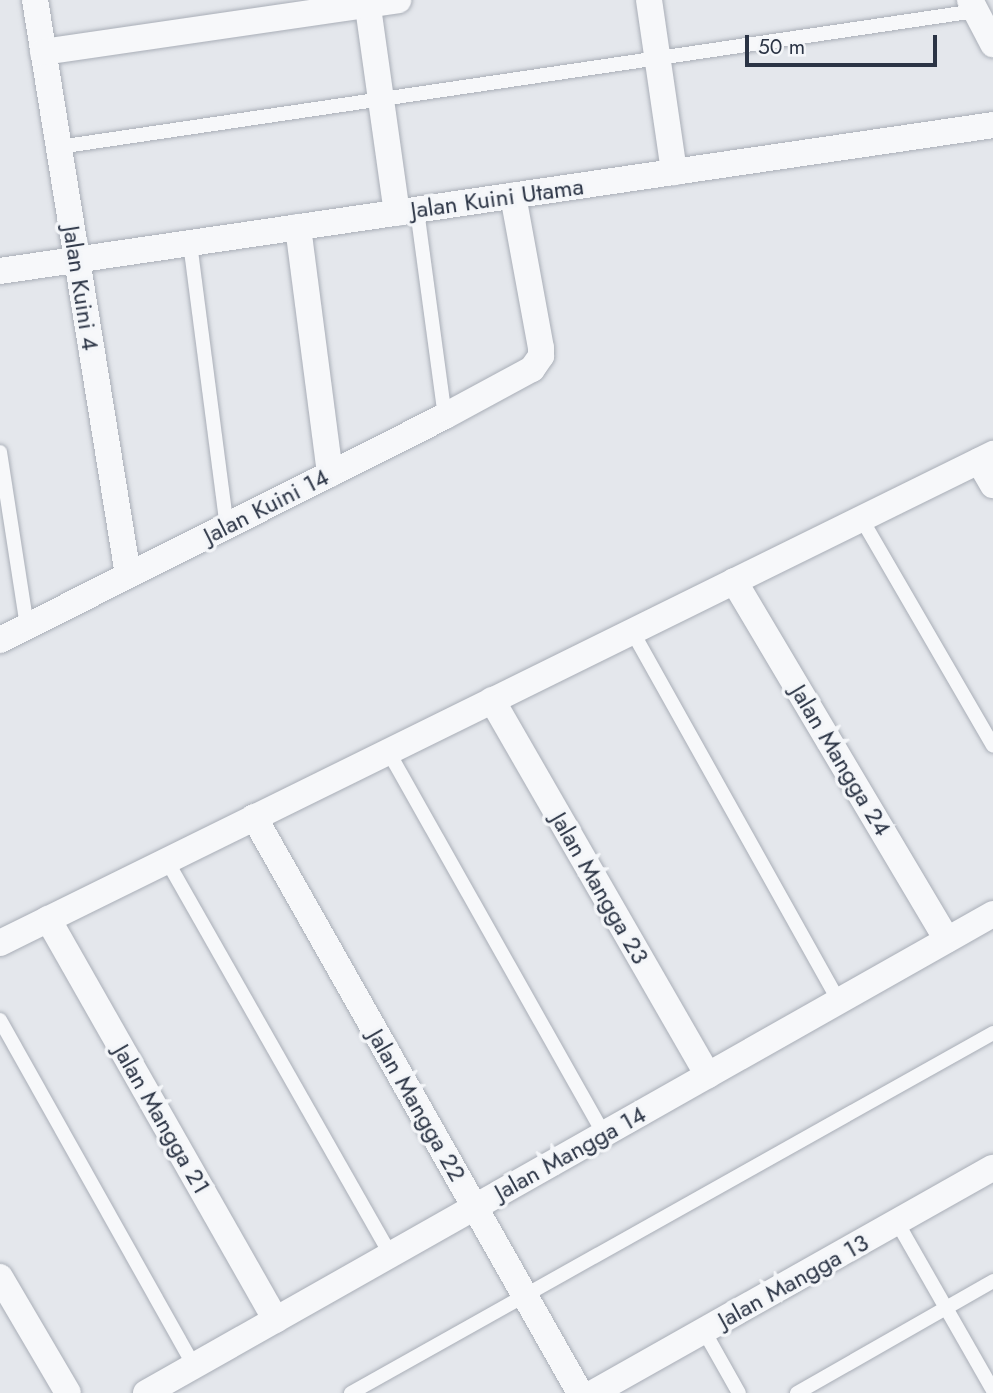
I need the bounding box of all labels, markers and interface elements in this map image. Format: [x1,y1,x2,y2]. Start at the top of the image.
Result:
scale bar [748,21,940,65]
text: 50 m [758,32,805,62]
street label: Jalan Kuini Utama [409,172,585,224]
street label: Jalan Kuini 4 [57,224,105,352]
street label: Jalan Kuini 14 [199,462,333,550]
street label: Jalan Mangga 24 [784,679,898,841]
street label: Jalan Mangga 23 [545,807,655,969]
street label: Jalan Mangga 22 [362,1024,472,1186]
street label: Jalan Mangga 21 [107,1039,217,1199]
street label: Jalan Mangga 14 [489,1100,651,1206]
street label: Jalan Mangga 13 [713,1228,873,1334]

